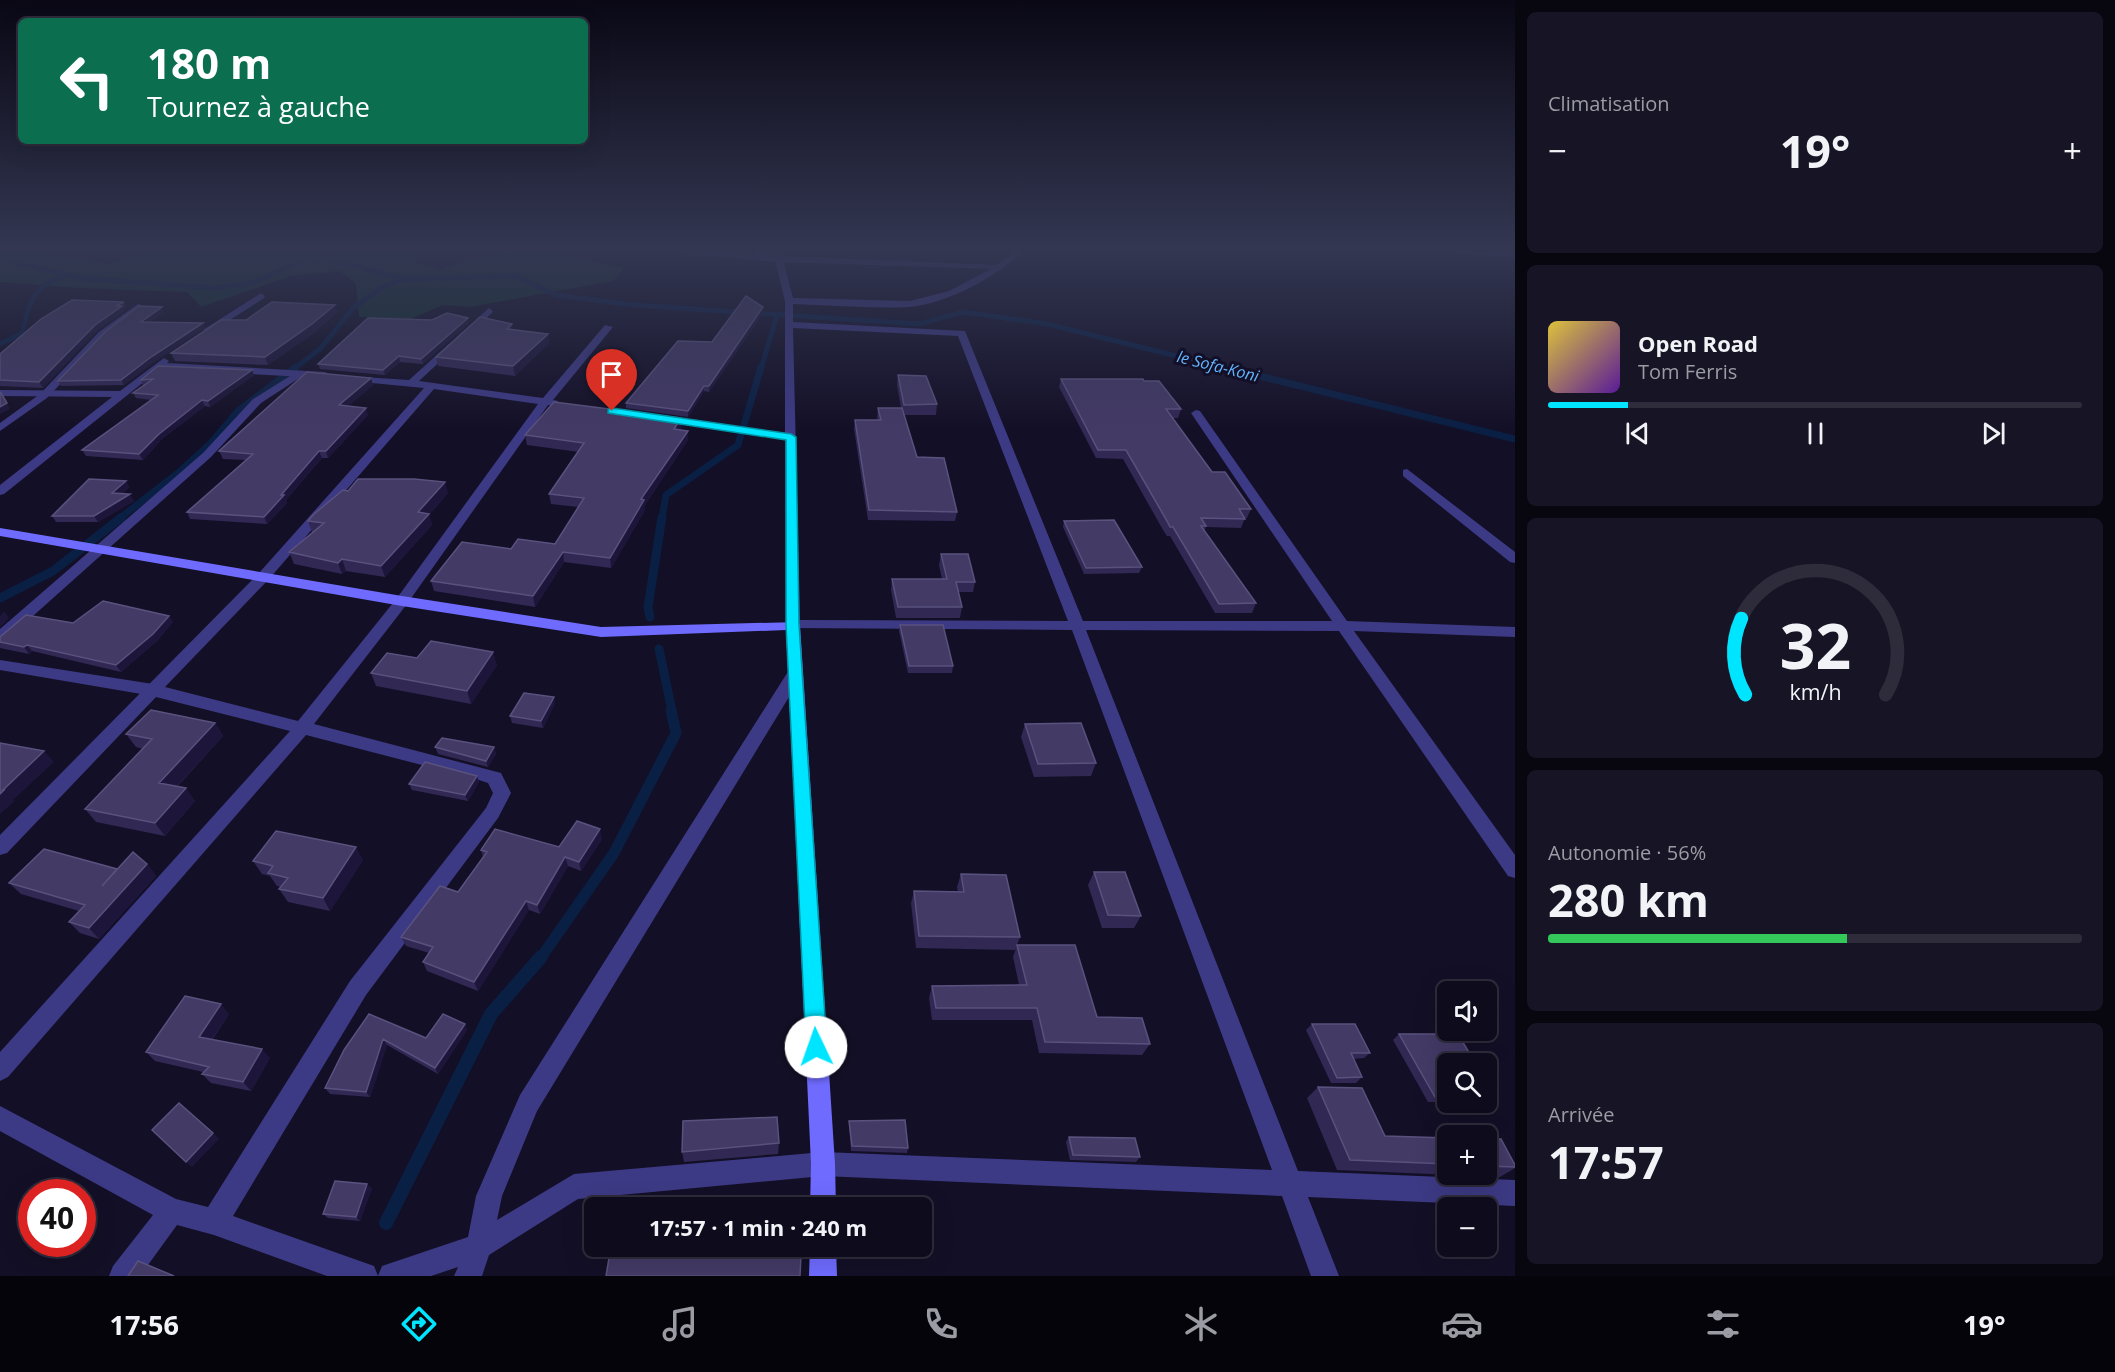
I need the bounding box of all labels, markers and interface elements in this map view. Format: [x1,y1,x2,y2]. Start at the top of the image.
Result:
text: 180 m [147,34,271,91]
icon: left [48,42,126,120]
text: Tournez à gauche [147,88,370,125]
text: Climatisation [1548,90,1670,117]
text: 19° [1780,120,1850,181]
text: − [1548,128,1567,173]
text: + [2063,128,2082,173]
text: Open Road [1638,328,1758,358]
water label: le Sofa-Koni [1175,345,1262,387]
pin [586,349,637,411]
icon: arrive [595,358,628,391]
text: Tom Ferris [1638,358,1737,385]
icon: previous [1621,417,1654,450]
icon: pause [1799,417,1832,450]
icon: next [1977,417,2010,450]
text: 32 [1779,602,1851,687]
text: km/h [1789,677,1841,706]
text: Autonomie · 56% [1548,839,1706,866]
text: 280 km [1548,869,1709,930]
map controls [1437,981,1497,1257]
button: sound [1437,981,1497,1041]
position arrow [784,1015,848,1079]
button: search [1437,1053,1497,1113]
text: Arrivée [1548,1101,1615,1128]
button: + [1437,1125,1497,1185]
text: 17:57 [1548,1131,1664,1192]
speed limit sign: 40 [18,1179,96,1257]
button: − [1437,1197,1497,1257]
text: 17:57 · 1 min · 240 m [649,1212,867,1242]
icon: directions [398,1303,440,1345]
icon: music [659,1303,701,1345]
icon: phone [920,1303,962,1345]
icon: climate [1180,1303,1222,1345]
icon: car [1441,1303,1483,1345]
icon: filters [1702,1303,1744,1345]
text: 17:56 [109,1306,179,1343]
text: 19° [1963,1306,2005,1343]

